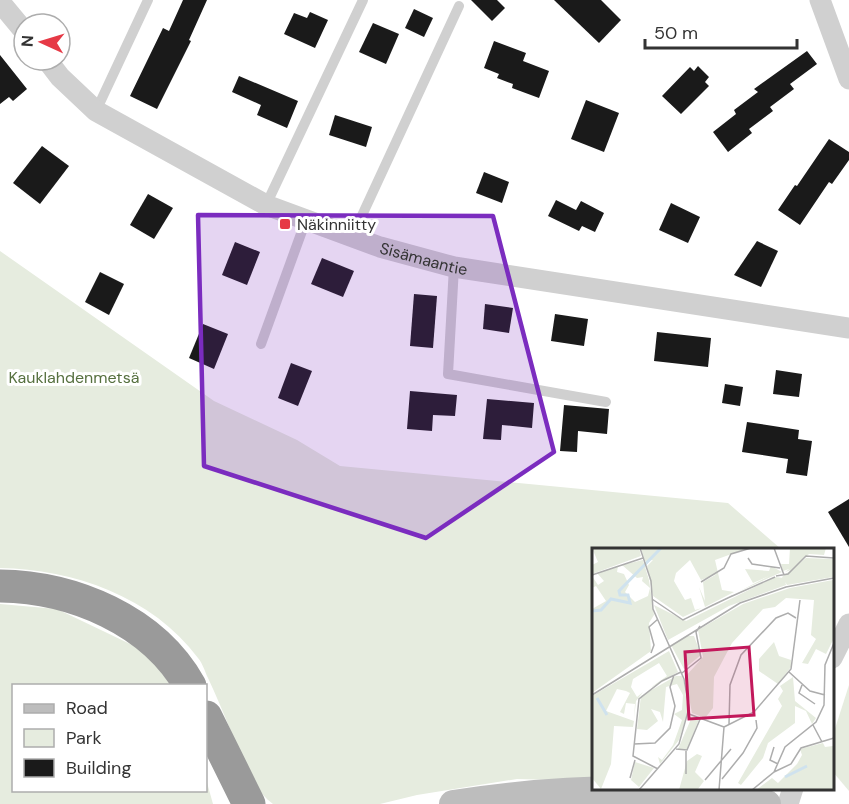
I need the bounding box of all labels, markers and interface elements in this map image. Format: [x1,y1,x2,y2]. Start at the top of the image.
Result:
north arrow [12,12,72,72]
scale bar [645,12,796,50]
text: 50 m [654,21,698,45]
text: N [17,34,38,48]
place label: Näkinniitty [297,214,376,235]
marker: Näkinniitty [278,217,292,231]
street label: Sisämaantie [378,237,469,279]
park label: Kauklahdenmetsä [9,367,139,388]
inset map [592,548,834,789]
legend [12,684,207,792]
text: Road [66,696,108,720]
text: Park [66,726,102,750]
text: Building [66,756,131,780]

